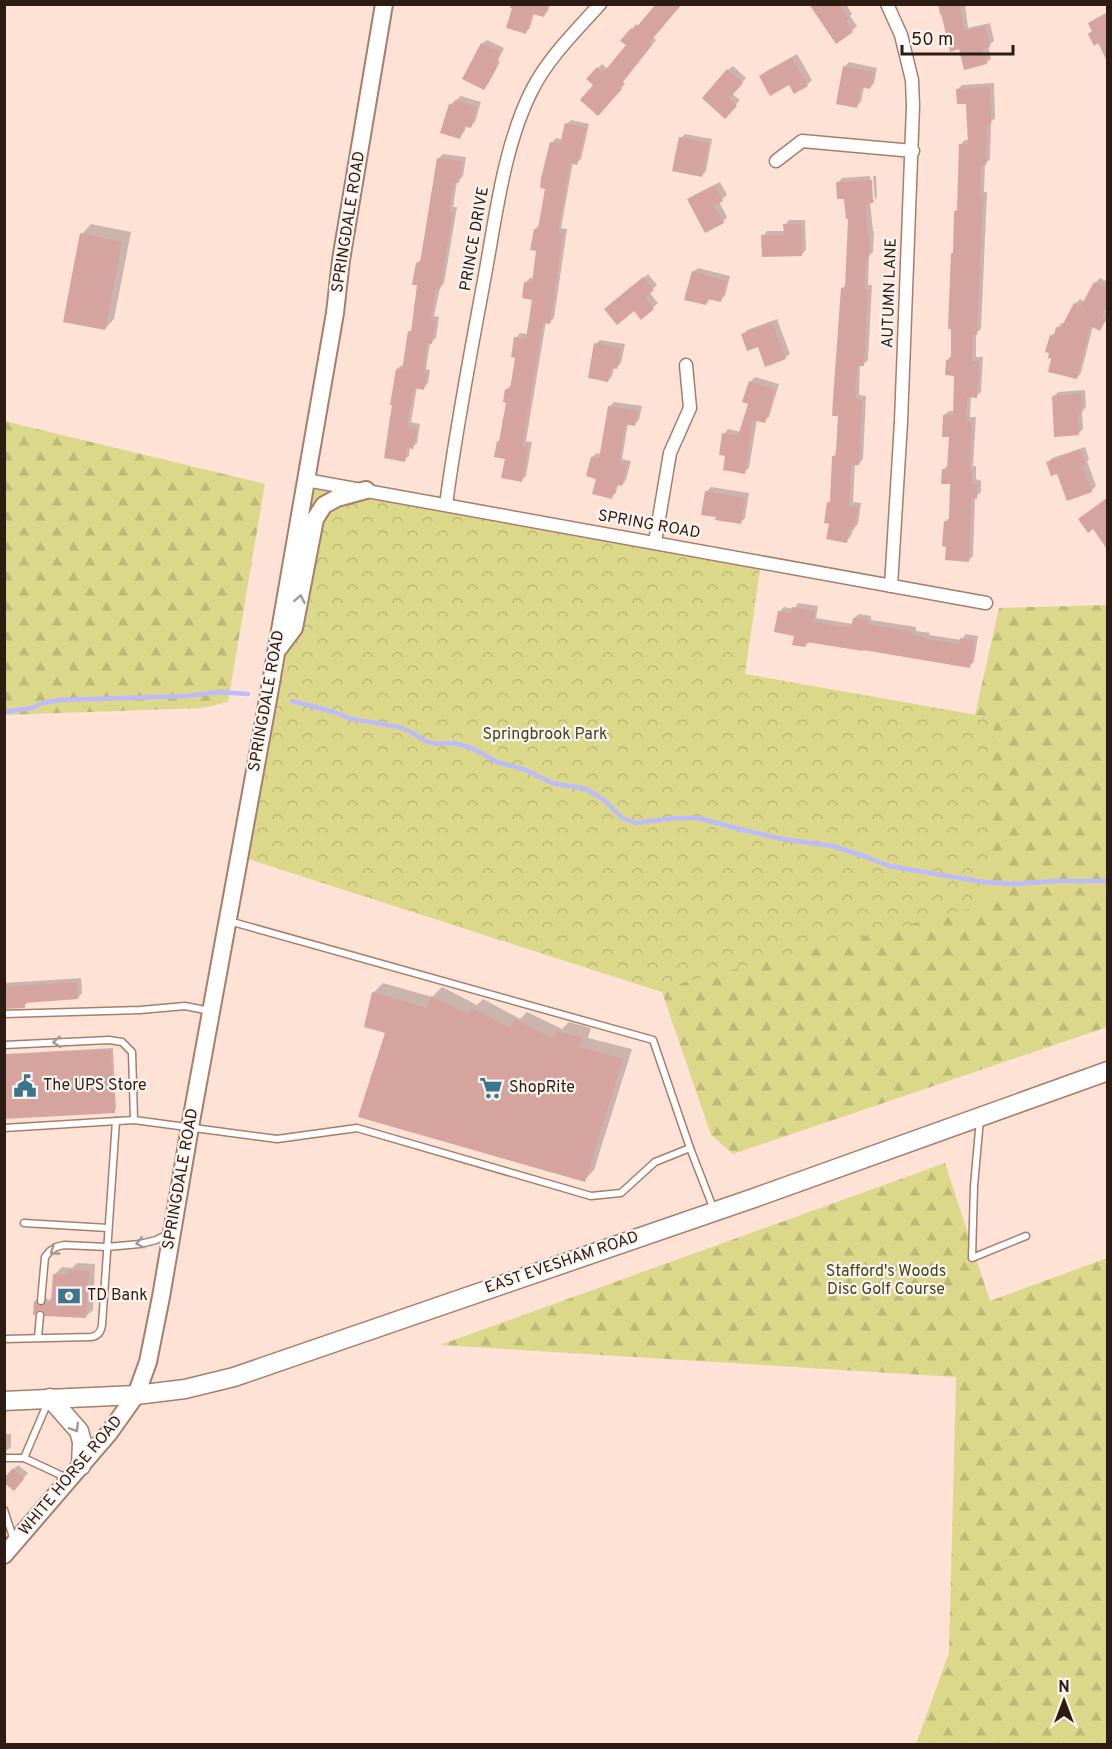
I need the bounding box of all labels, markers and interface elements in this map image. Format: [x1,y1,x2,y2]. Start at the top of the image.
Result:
scale bar [902,18,1013,56]
text: 50 m [911,29,953,52]
street label: SPRINGDALE ROAD [328,150,370,294]
street label: PRINCE DRIVE [456,185,494,293]
street label: AUTUMN LANE [878,238,902,348]
street label: SPRING ROAD [596,506,702,544]
one-way arrow [293,595,306,605]
street label: SPRINGDALE ROAD [245,629,289,773]
park label: Springbrook Park [482,725,608,745]
one-way arrow [52,1036,61,1049]
public building icon: The UPS Store [12,1073,38,1099]
supermarket icon: ShopRite [478,1075,504,1101]
place label: The UPS Store [43,1076,147,1096]
place label: ShopRite [509,1078,575,1098]
street label: SPRINGDALE ROAD [159,1107,203,1251]
street label: EAST EVESHAM ROAD [482,1227,642,1299]
one-way arrow [135,1236,145,1249]
one-way arrow [49,1244,60,1255]
park label: Stafford's Woods Disc Golf Course [826,1262,946,1300]
bank icon: TD Bank [56,1283,82,1309]
place label: TD Bank [87,1286,148,1306]
street label: WHITE HORSE ROAD [15,1412,127,1540]
one-way arrow [68,1422,79,1433]
north arrow [1034,1671,1094,1731]
text: N [1058,1678,1070,1698]

